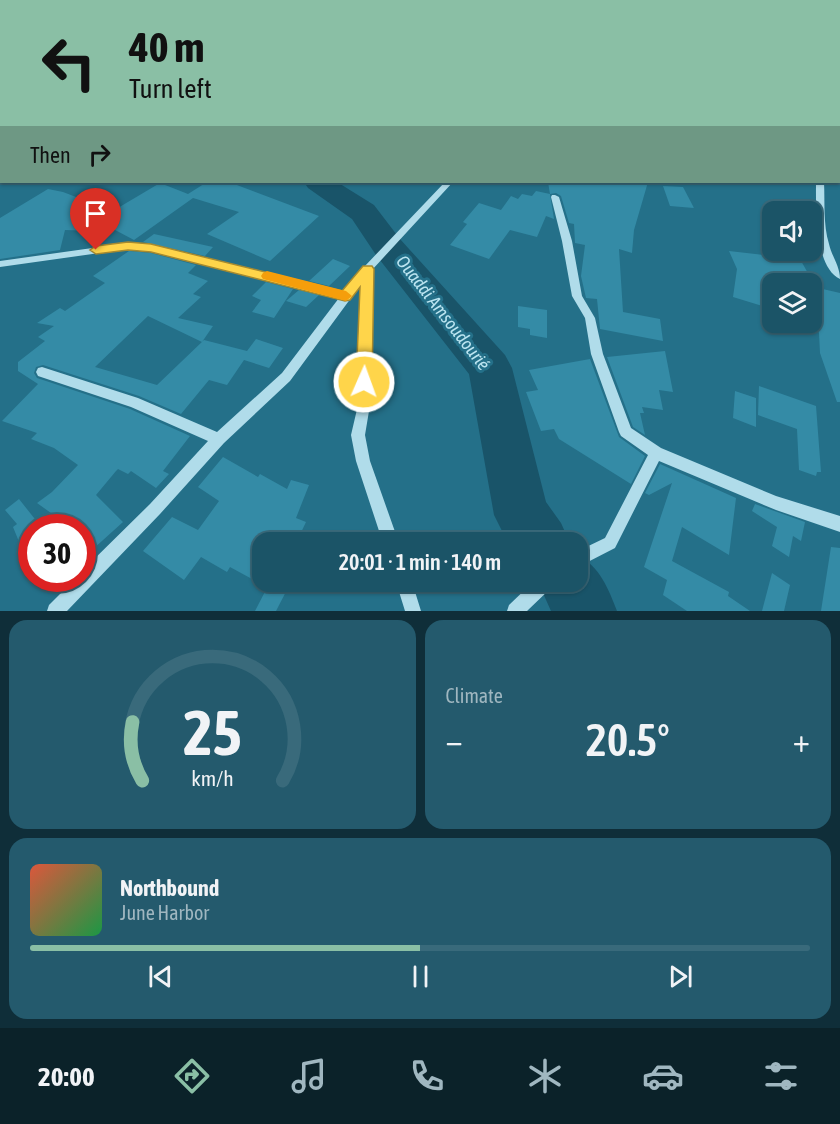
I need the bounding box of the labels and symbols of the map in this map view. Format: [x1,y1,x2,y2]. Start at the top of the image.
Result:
pin [70,188,121,250]
water label: Ouaddi Amsoudourié [392,251,495,374]
position arrow [332,350,396,414]
speed limit sign: 30 [18,514,96,592]

